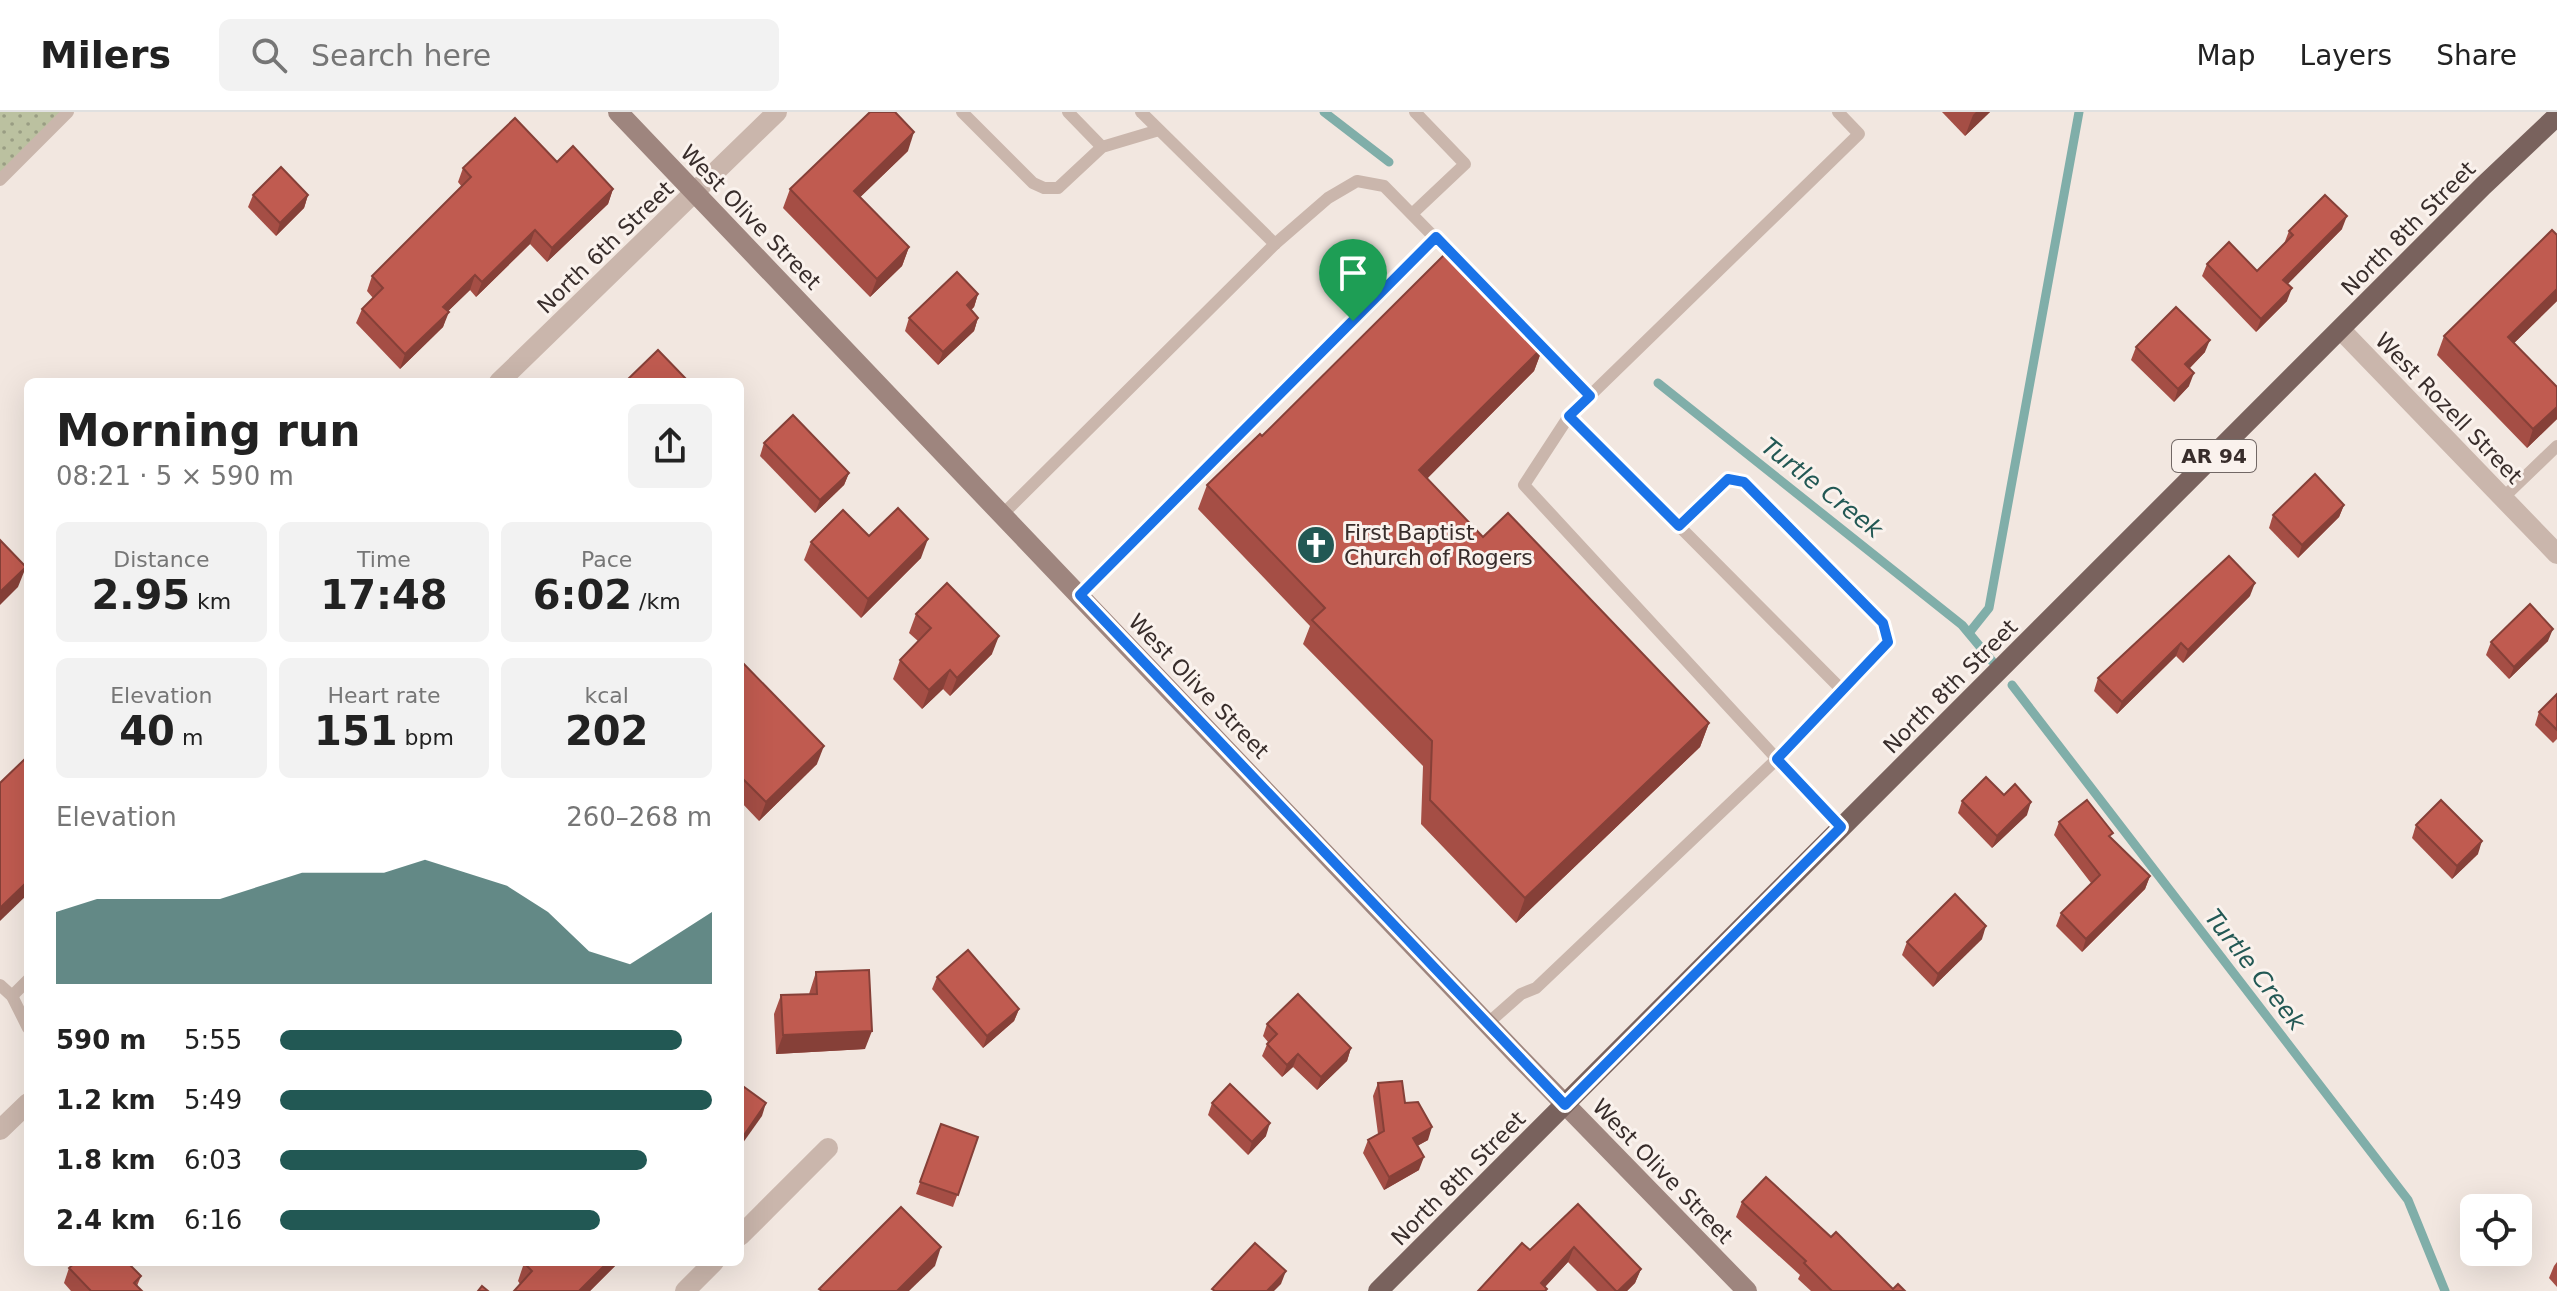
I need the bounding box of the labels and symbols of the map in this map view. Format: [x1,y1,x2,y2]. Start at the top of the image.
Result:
street label: West Olive Street [675,140,826,295]
street label: North 8th Street [2336,156,2481,300]
street label: North 6th Street [532,176,679,319]
pin [1319,239,1387,321]
street label: West Rozell Street [2370,328,2527,489]
water label: Turtle Creek [1756,432,1889,545]
road number: AR 94 [2172,440,2256,472]
place label: First Baptist Church of Rogers [1344,520,1533,570]
church icon: First Baptist Church of Rogers [1295,524,1337,566]
street label: West Olive Street [1123,609,1274,764]
street label: North 8th Street [1878,614,2023,758]
water label: Turtle Creek [2199,904,2312,1037]
street label: West Olive Street [1587,1094,1738,1249]
street label: North 8th Street [1386,1106,1531,1250]

